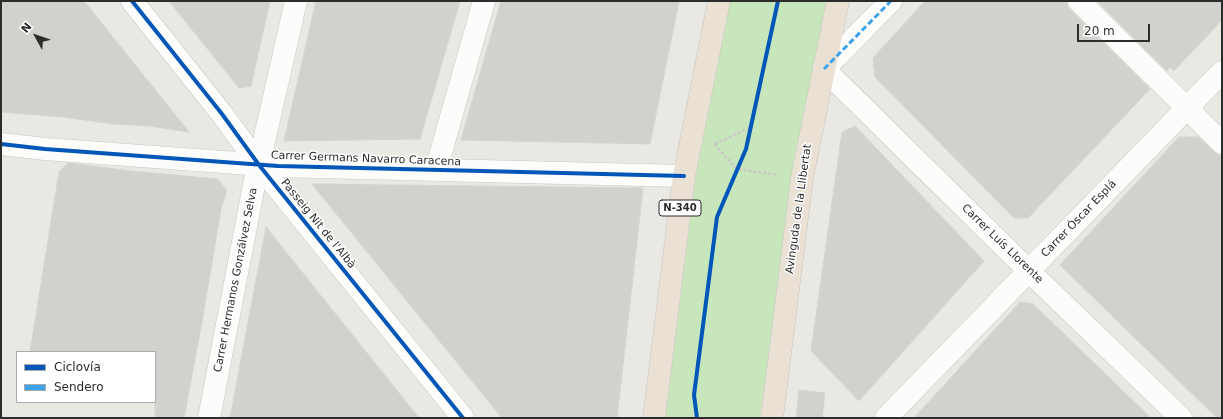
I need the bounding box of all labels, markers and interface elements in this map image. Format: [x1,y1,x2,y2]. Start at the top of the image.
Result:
north arrow [16,16,56,56]
scale bar [1079,16,1152,42]
text: N [18,20,34,36]
text: 20 m [1084,24,1115,38]
street label: Avinguda de la Llibertat [783,143,815,275]
street label: Carrer Germans Navarro Caracena [271,149,461,169]
street label: Passeig Nit de l'Albà [278,177,358,271]
street label: Carrer Óscar Esplá [1039,178,1119,260]
street label: Carrer Hermanos Gonzálvez Selva [212,186,260,374]
road number: N-340 [659,200,701,216]
street label: Carrer Luís Llorente [959,202,1045,286]
legend [16,351,156,403]
text: Ciclovía [54,360,101,374]
text: Sendero [54,380,104,394]

